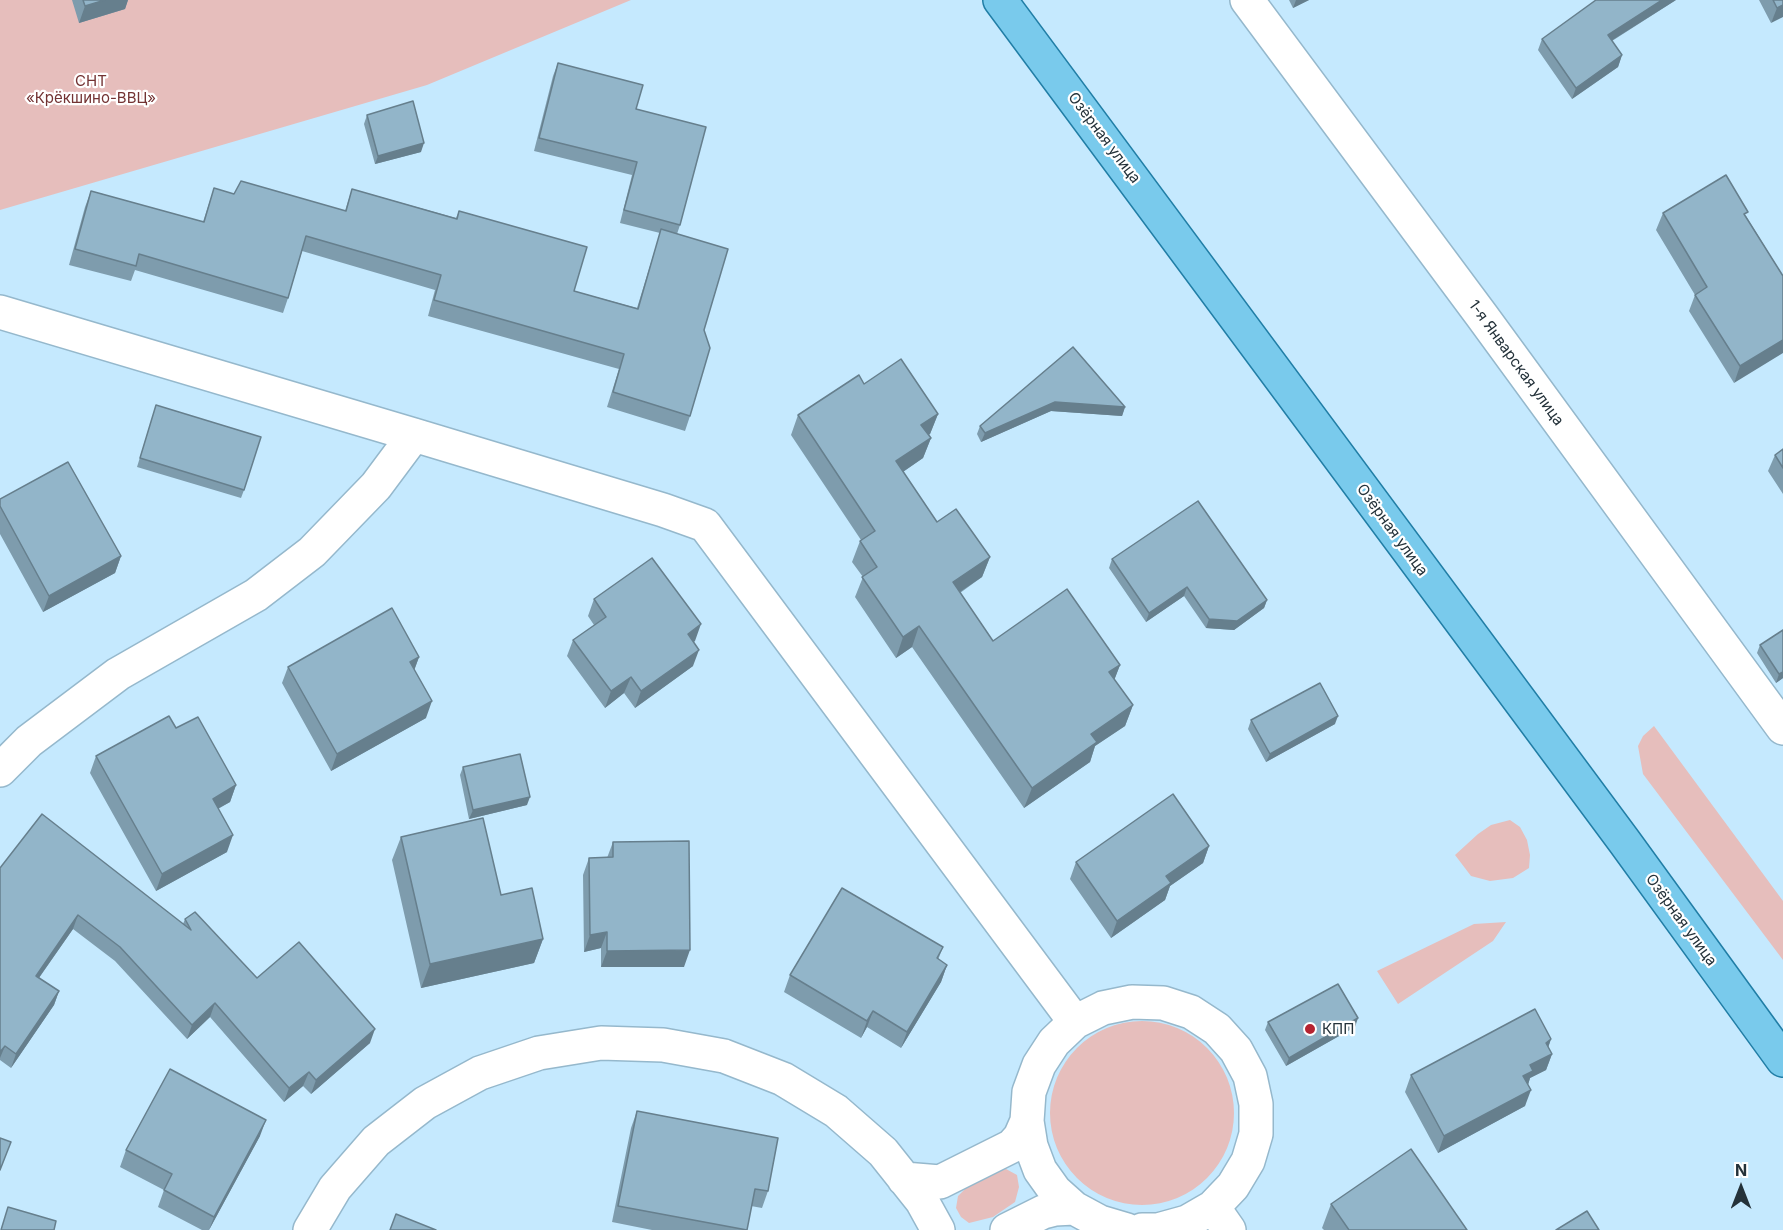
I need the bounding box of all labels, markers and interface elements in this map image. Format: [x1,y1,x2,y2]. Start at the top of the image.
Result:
park label: СНТ «Крёкшино-ВВЦ» [26,72,156,107]
street label: Озёрная улица [1064,89,1144,187]
street label: 1-я Январская улица [1465,297,1567,429]
street label: Озёрная улица [1353,481,1431,579]
street label: Озёрная улица [1642,871,1720,969]
place label: КПП [1322,1020,1354,1038]
marker: КПП [1303,1022,1317,1036]
north arrow [1711,1158,1771,1218]
text: N [1735,1160,1747,1180]

